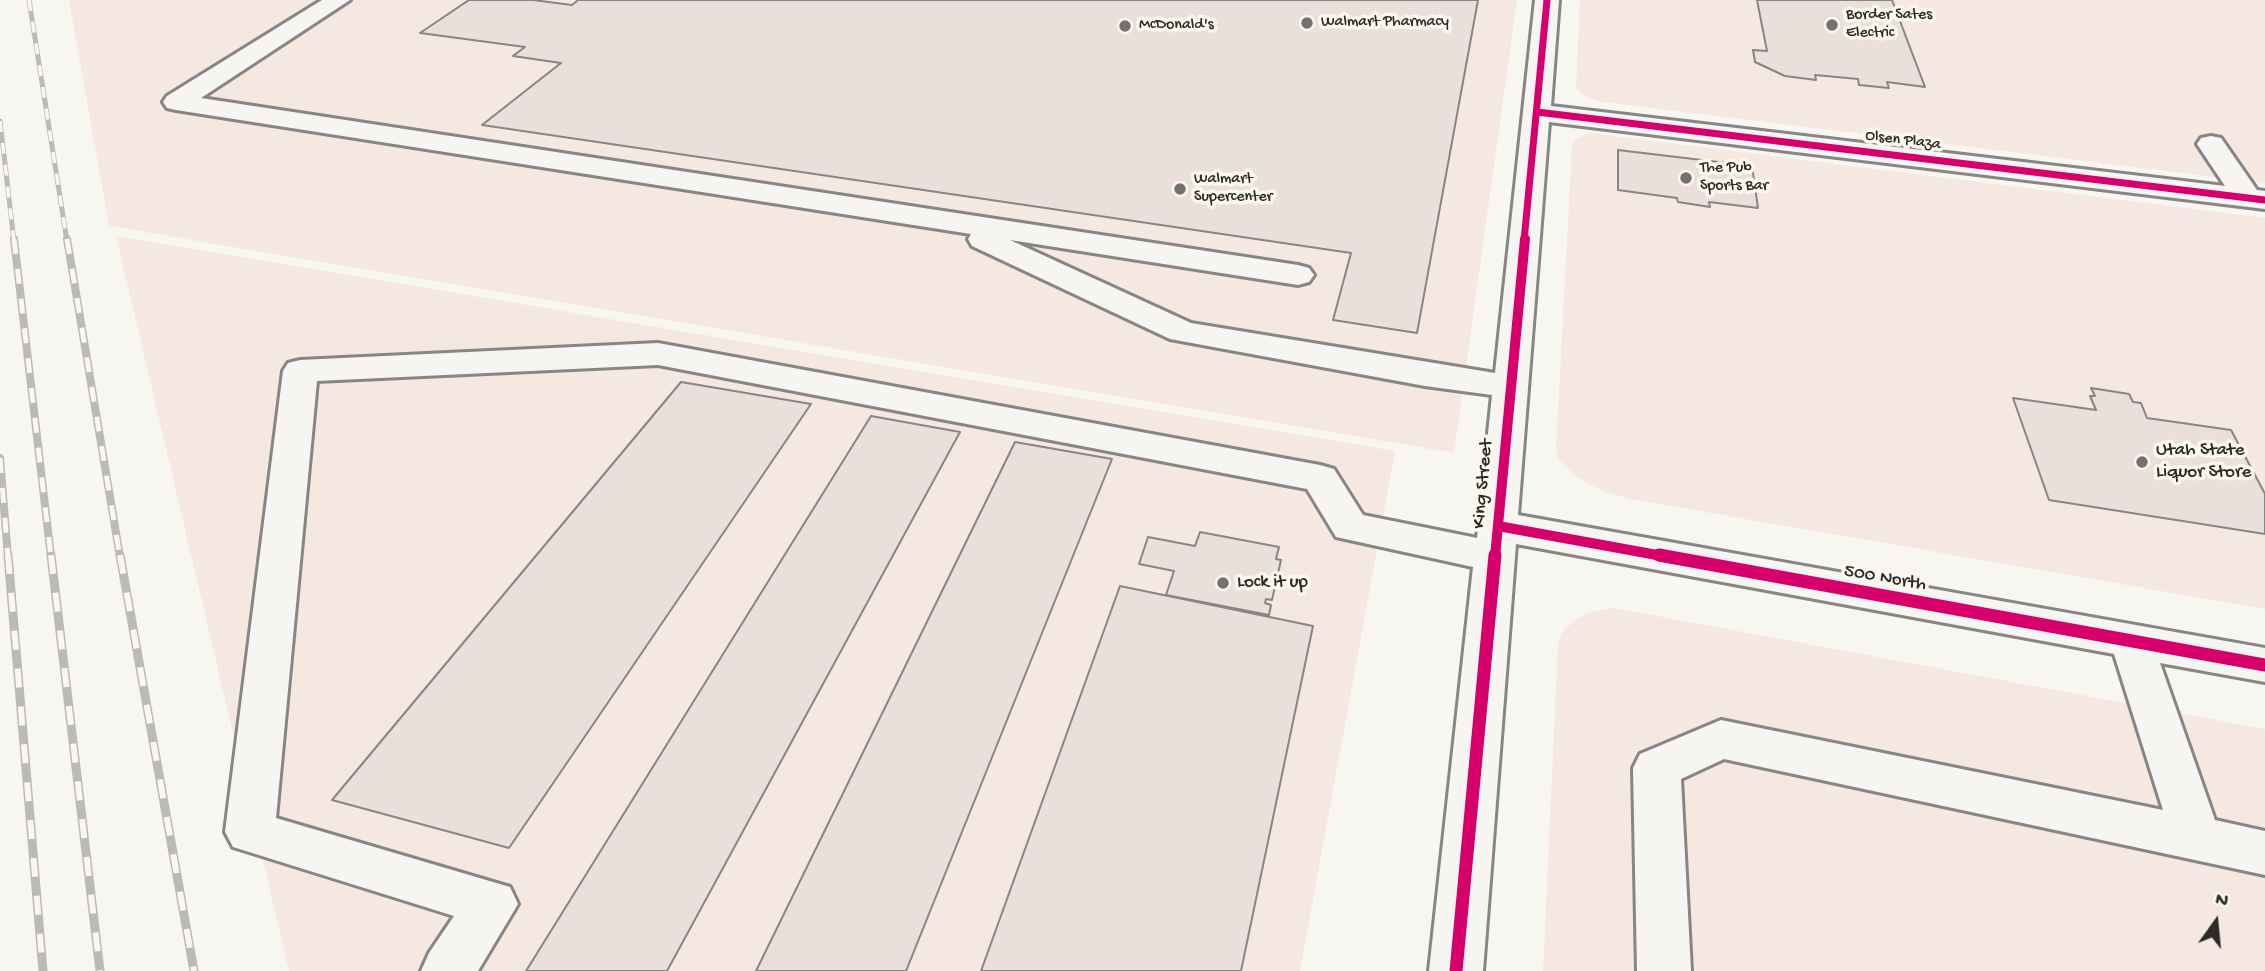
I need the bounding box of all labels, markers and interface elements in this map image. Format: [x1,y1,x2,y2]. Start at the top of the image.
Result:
place label: Border Sates Electric [1846,6,1932,44]
place label: Walmart Pharmacy [1321,13,1449,33]
marker: Walmart Pharmacy [1299,15,1315,31]
place label: McDonald's [1139,16,1214,36]
marker: Border Sates Electric [1824,17,1840,33]
marker: McDonald's [1117,18,1133,34]
street label: Olsen Plaza [1864,127,1942,155]
place label: The Pub Sports Bar [1700,159,1768,197]
place label: Walmart Supercenter [1194,170,1272,208]
marker: The Pub Sports Bar [1678,170,1694,186]
marker: Walmart Supercenter [1172,181,1188,197]
street label: King Street [1469,438,1499,530]
place label: Utah State Liquor Store [2156,440,2251,484]
marker: Utah State Liquor Store [2134,454,2150,470]
street label: 500 North [1842,561,1928,597]
place label: Lock it up [1237,572,1308,594]
marker: Lock it up [1215,575,1231,591]
north arrow [2181,887,2251,957]
text: N [2213,889,2231,914]

